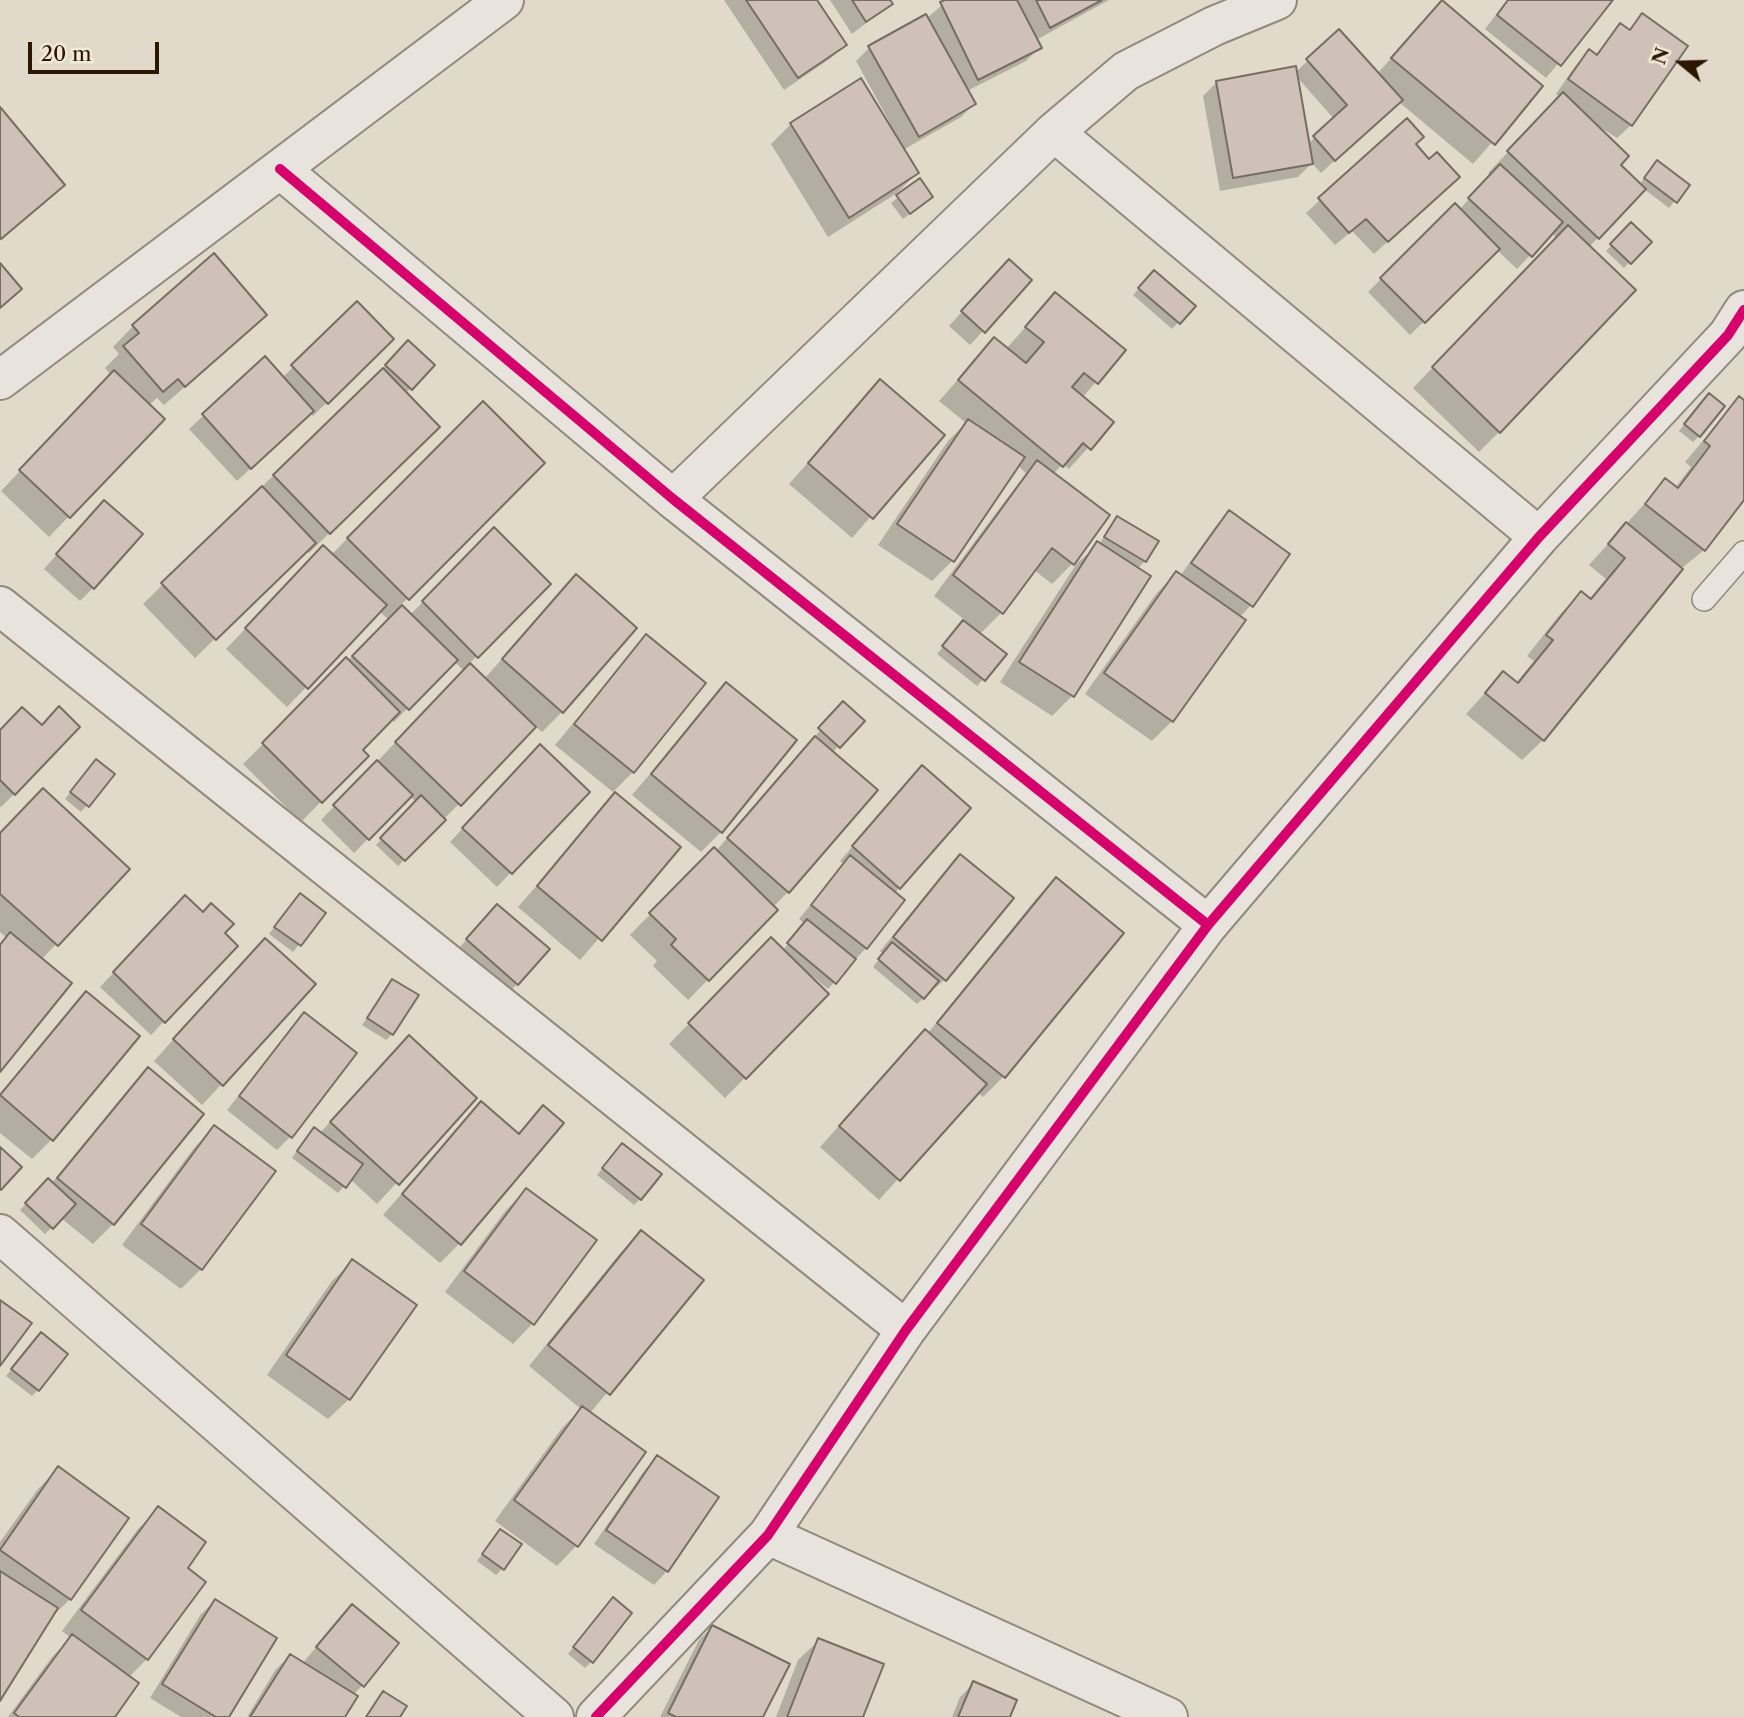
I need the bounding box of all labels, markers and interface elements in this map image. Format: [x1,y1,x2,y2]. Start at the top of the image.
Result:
scale bar [32,28,163,72]
north arrow [1646,28,1716,98]
text: 20 m [41,41,92,66]
text: N [1647,44,1674,68]

